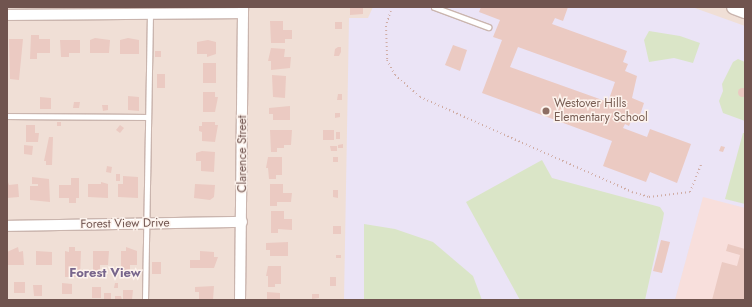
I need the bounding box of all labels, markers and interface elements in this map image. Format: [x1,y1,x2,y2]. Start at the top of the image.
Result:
place label: Westover Hills Elementary School [554,97,648,125]
marker: Westover Hills Elementary School [541,106,551,116]
street label: Clarence Street [236,115,250,193]
street label: Forest View Drive [80,216,170,232]
district label: Forest View [69,265,141,281]

